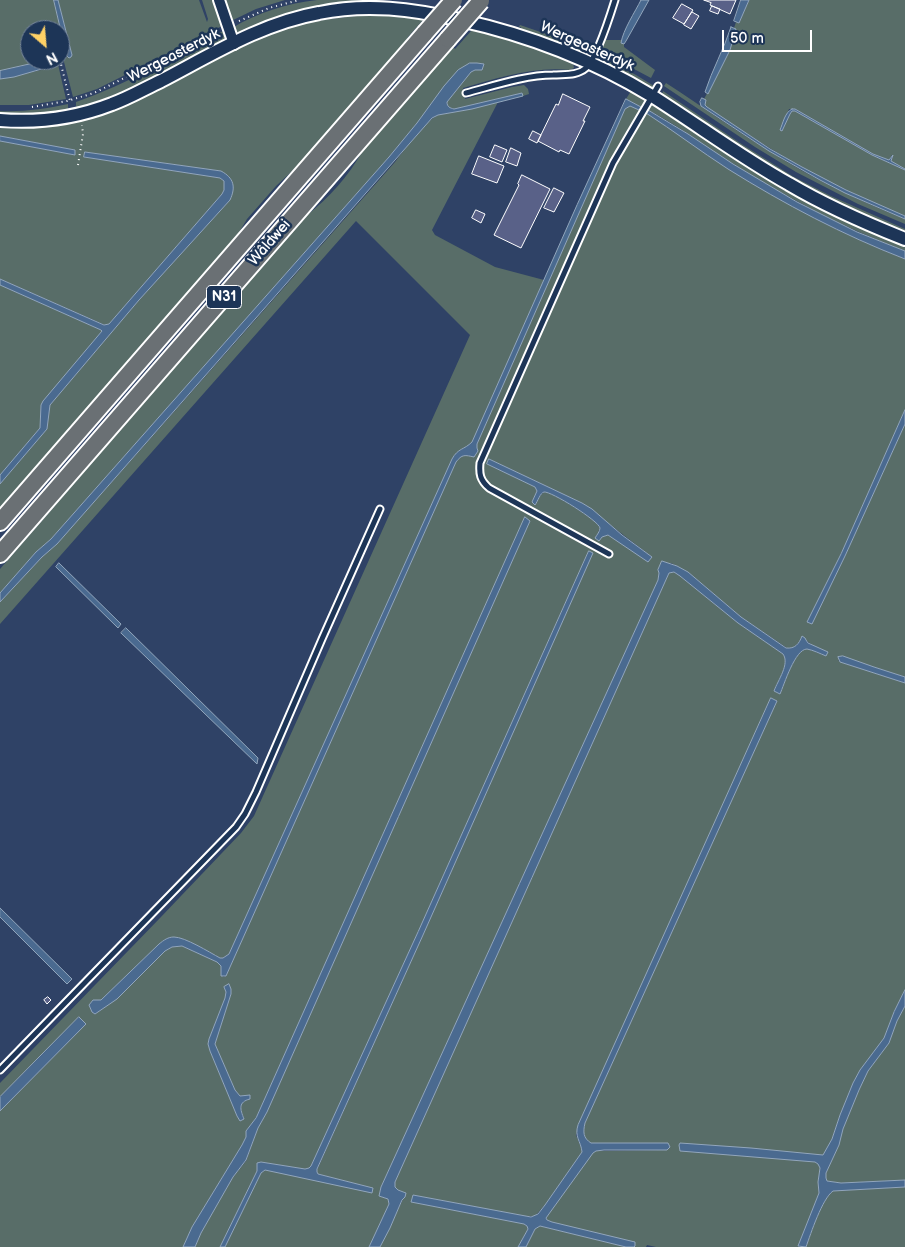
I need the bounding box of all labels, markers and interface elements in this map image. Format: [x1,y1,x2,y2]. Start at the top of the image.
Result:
street label: Wergeasterdyk [537,18,637,76]
north arrow [20,20,70,70]
scale bar [725,20,815,52]
street label: Wergeasterdyk [125,25,223,87]
text: 50 m [730,29,764,48]
text: N [43,48,60,68]
street label: Wâldwei [245,216,295,270]
road number: N31 [206,286,242,308]

